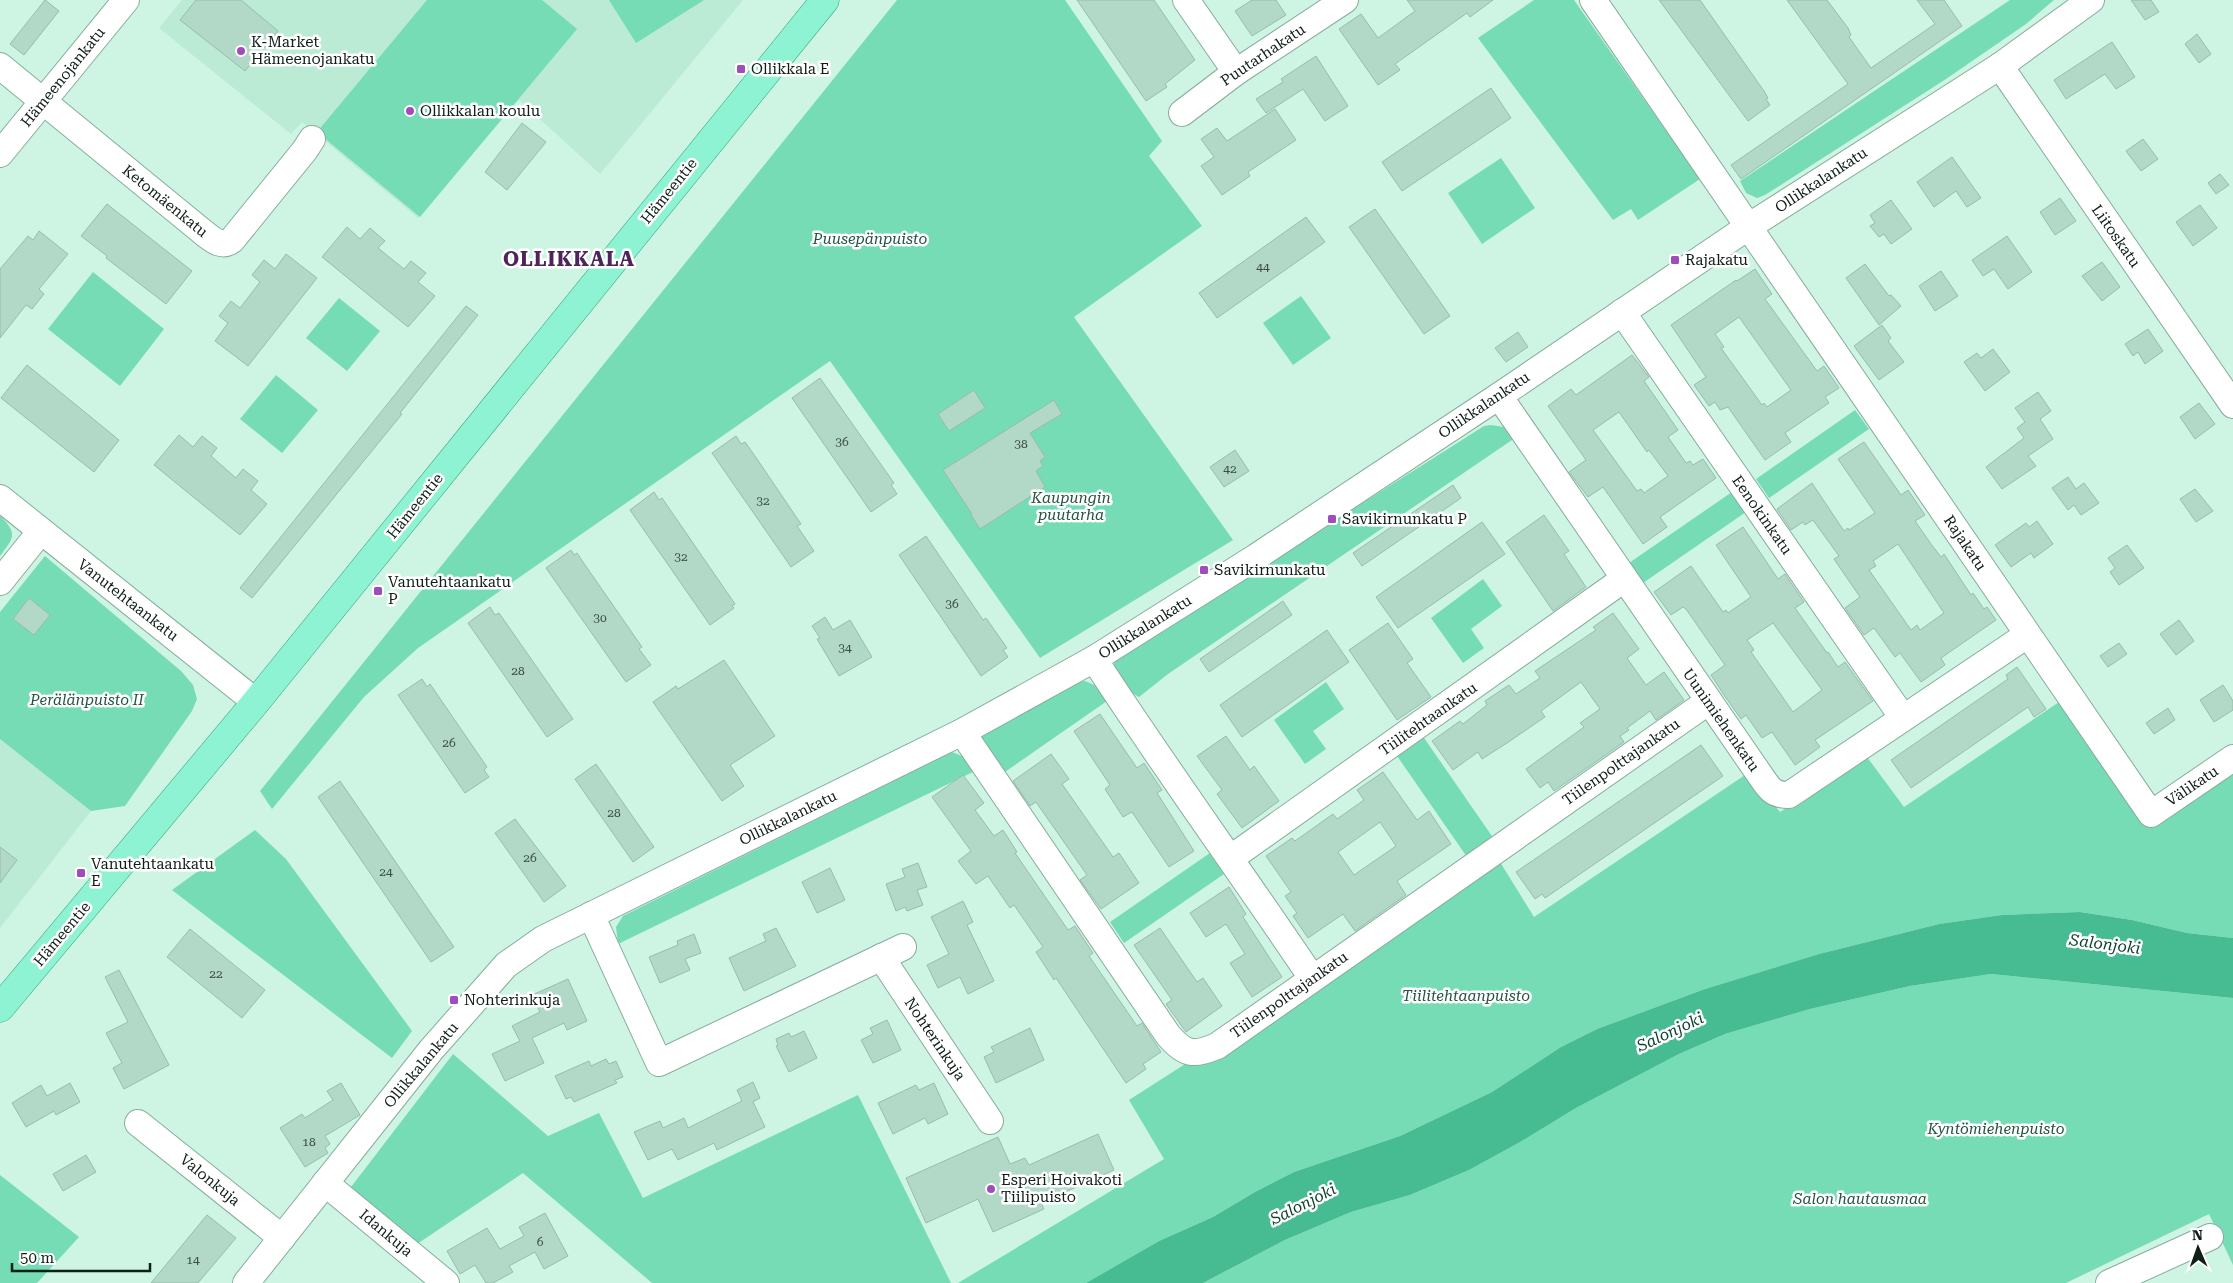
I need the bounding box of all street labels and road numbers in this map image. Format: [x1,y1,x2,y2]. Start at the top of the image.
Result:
street label: Puutarhakatu [1217,20,1309,90]
street label: Hämeenojankatu [17,23,109,131]
street label: Ollikkalankatu [1771,143,1871,217]
street label: Hämeentie [637,155,701,227]
street label: Ketomäenkatu [119,161,212,241]
street label: Liitoskatu [2088,201,2145,271]
street label: Ollikkalankatu [1435,367,1534,442]
street label: Hämeentie [383,470,447,542]
street label: Eenokinkatu [1728,472,1796,559]
street label: Rajakatu [1940,512,1990,575]
street label: Vanutehtaankatu [74,555,182,645]
street label: Ollikkalankatu [1095,591,1195,663]
street label: Uunimiehenkatu [1679,665,1764,775]
street label: Tiilitehtaankatu [1376,678,1481,759]
street label: Tiilenpolttajankatu [1559,714,1684,809]
street label: Välikatu [2162,762,2222,810]
street label: Ollikkalankatu [736,786,840,849]
street label: Hämeentie [30,898,94,970]
street label: Tiilenpolttajankatu [1227,947,1352,1042]
street label: Nohterinkuja [901,994,969,1084]
street label: Ollikkalankatu [380,1018,462,1112]
street label: Valonkuja [176,1150,244,1210]
street label: Idankuja [356,1206,416,1260]

